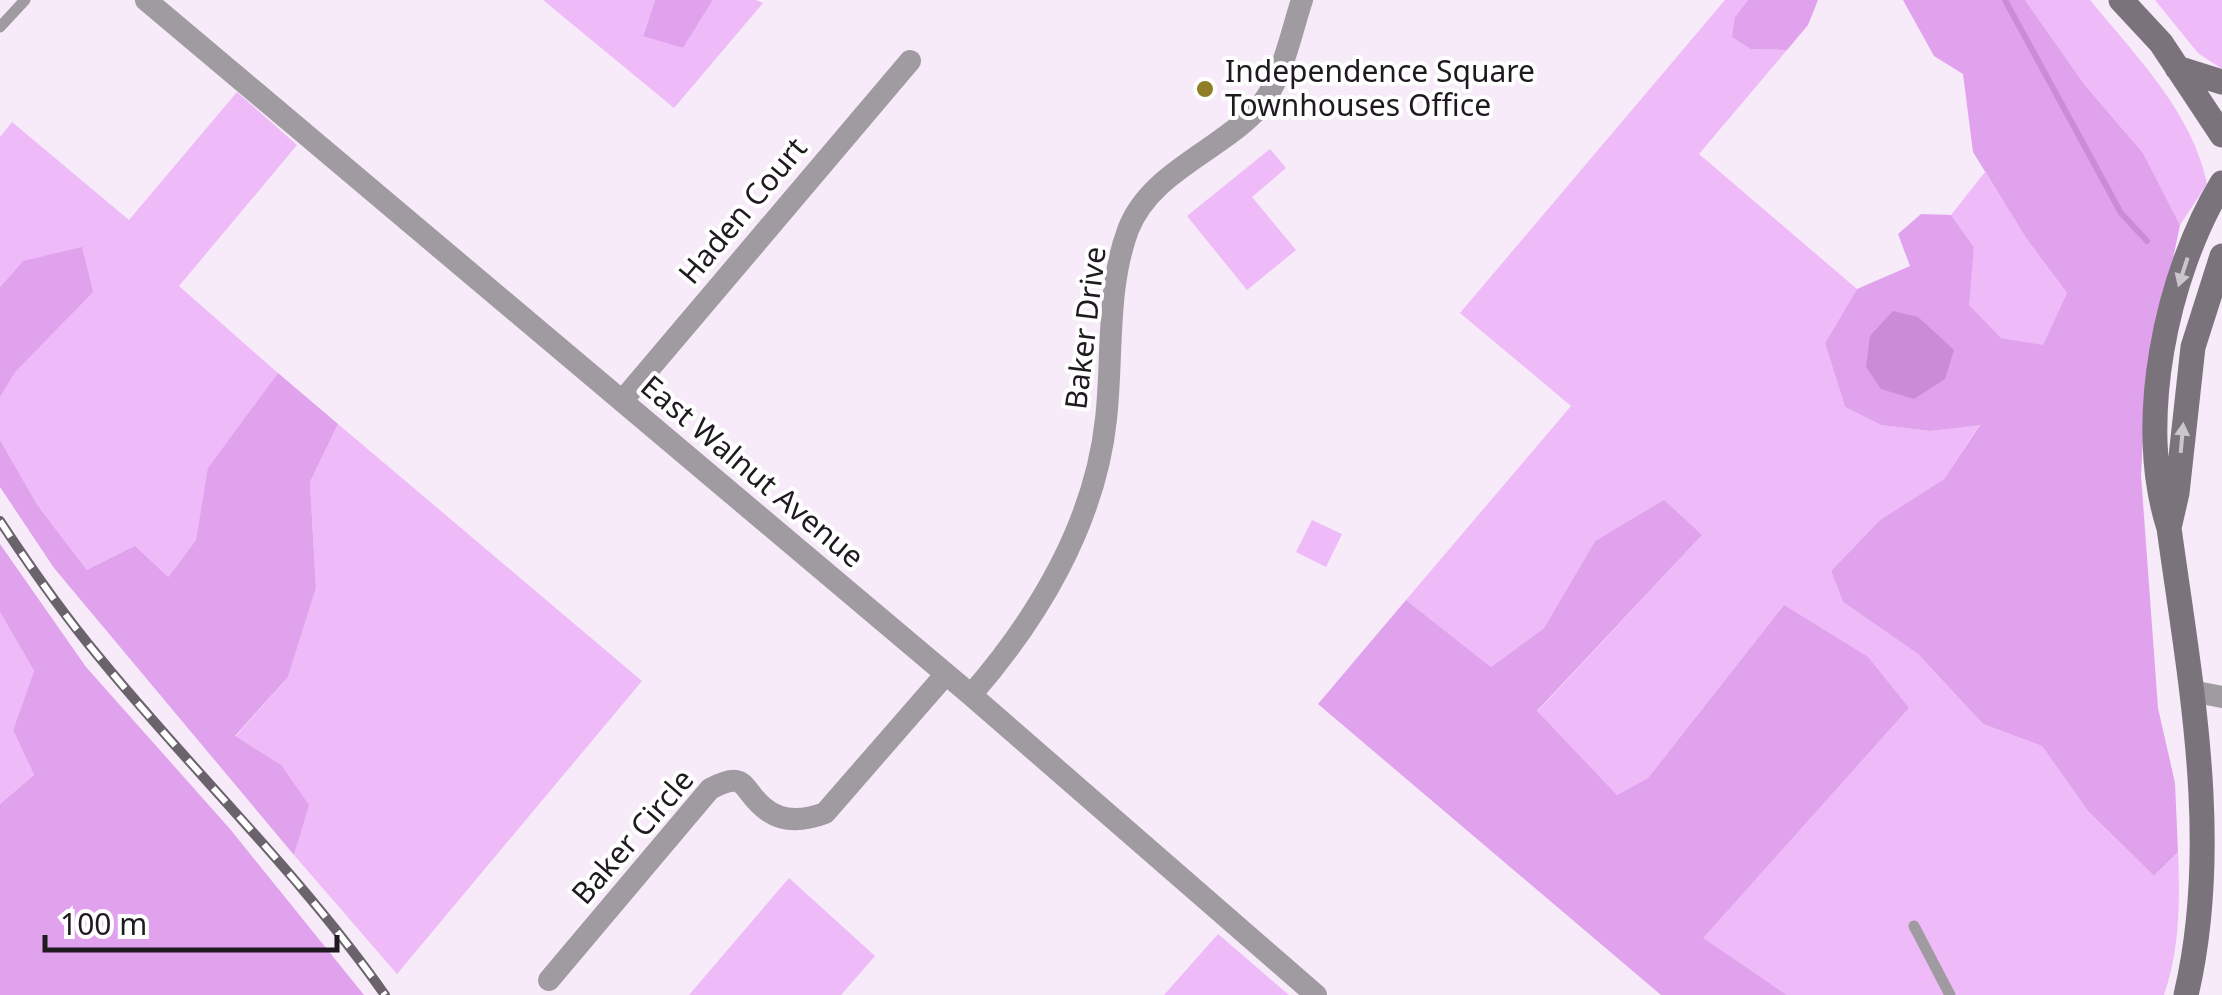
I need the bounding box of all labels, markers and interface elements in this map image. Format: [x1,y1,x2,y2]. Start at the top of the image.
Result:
place label: Independence Square Townhouses Office [1225,50,1535,125]
marker: Independence Square Townhouses Office [1194,78,1216,100]
street label: Haden Court [668,128,815,292]
street label: Baker Drive [1054,244,1115,412]
one-way arrow [2175,258,2190,288]
street label: East Walnut Avenue [633,365,873,576]
one-way arrow [2175,421,2191,453]
street label: Baker Circle [562,760,702,912]
scale bar [45,890,338,952]
text: 100 m [60,903,147,944]

